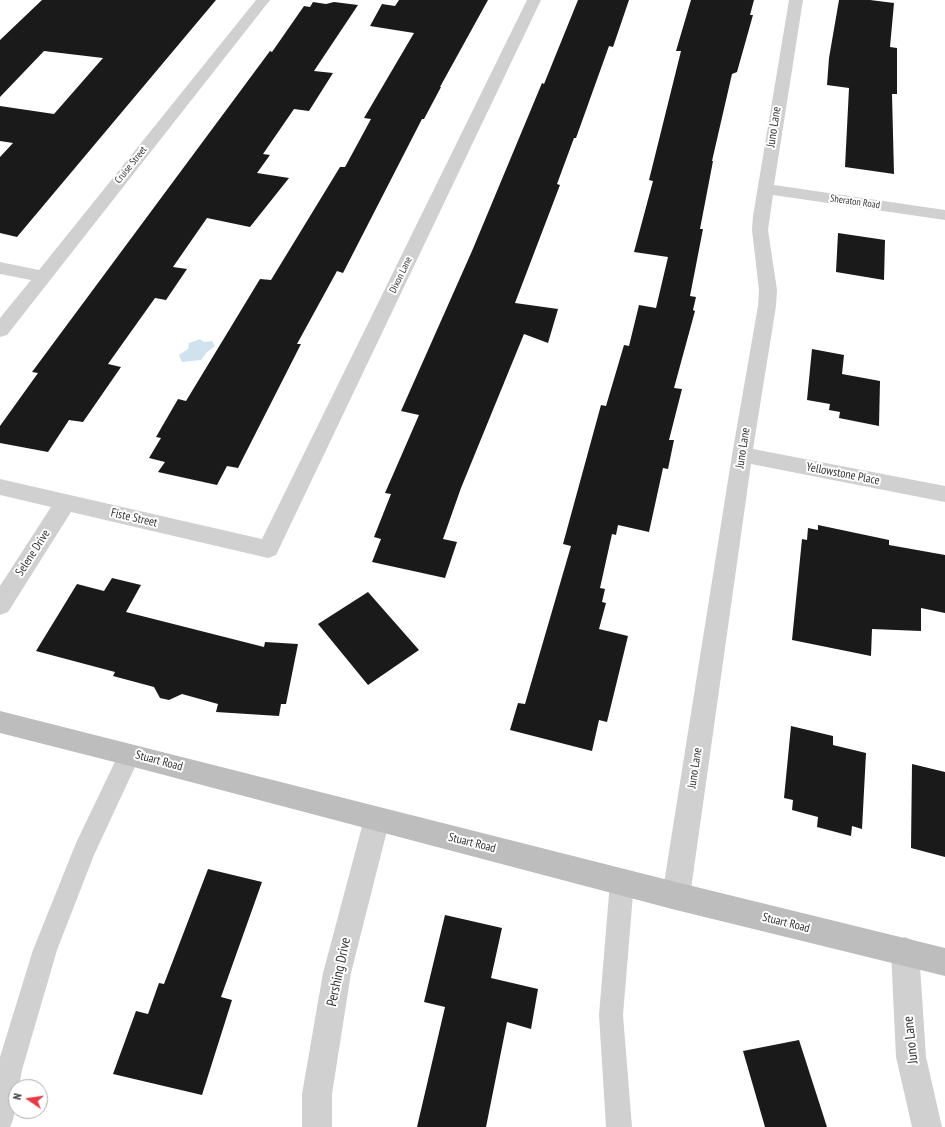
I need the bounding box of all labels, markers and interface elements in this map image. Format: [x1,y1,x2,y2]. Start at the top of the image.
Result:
street label: Juno Lane [764,106,784,148]
street label: Cruise Street [112,144,150,186]
street label: Sheraton Road [829,193,881,211]
street label: Dixon Lane [387,255,415,295]
street label: Juno Lane [733,427,753,469]
street label: Yellowstone Place [805,460,881,488]
street label: Fiste Street [109,506,159,530]
street label: Selene Drive [13,527,53,579]
street label: Juno Lane [685,747,705,789]
street label: Stuart Road [134,748,184,774]
street label: Stuart Road [447,830,497,856]
street label: Stuart Road [761,910,811,936]
street label: Pershing Drive [324,936,354,1008]
street label: Juno Lane [900,1015,922,1065]
north arrow [8,1079,48,1119]
text: N [10,1092,25,1101]

